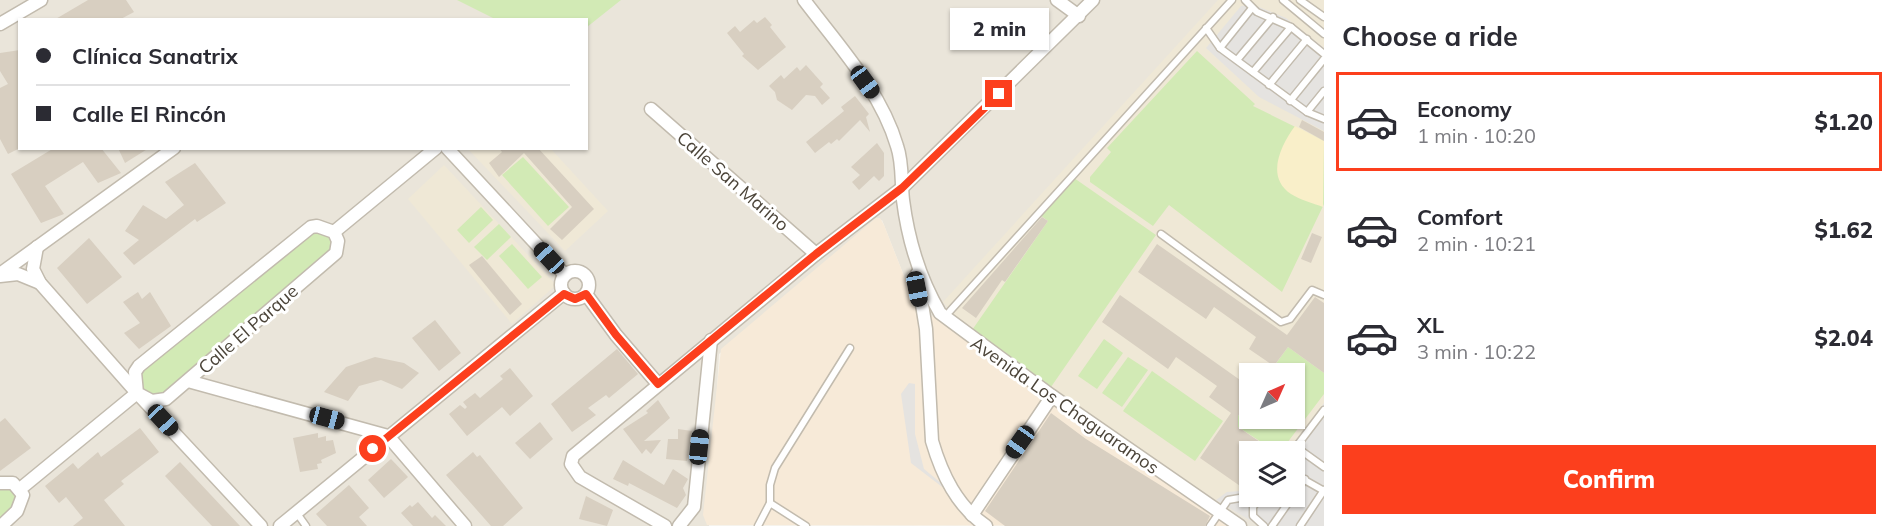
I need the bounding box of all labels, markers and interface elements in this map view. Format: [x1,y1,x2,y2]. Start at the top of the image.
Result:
callout: 2 min [950,7,1048,49]
text: 2 min [973,16,1026,41]
text: Choose a ride [1342,19,1518,53]
text: Clínica Sanatrix [72,42,238,70]
car [847,62,883,102]
route end [985,80,1012,107]
icon: car [1345,95,1399,149]
text: Economy [1417,95,1512,123]
text: Calle El Rincón [72,100,226,128]
text: $1.20 [1814,108,1873,136]
text: 1 min · 10:20 [1417,123,1536,148]
street label: Calle San Marino [672,126,794,236]
icon: car [1345,203,1399,257]
text: Comfort [1417,203,1503,231]
text: $1.62 [1814,216,1873,244]
text: 2 min · 10:21 [1417,231,1536,256]
car [530,239,568,277]
car [905,270,929,308]
street label: Calle El Parque [193,279,303,379]
icon: car [1345,311,1399,365]
text: XL [1417,311,1444,339]
text: $2.04 [1814,324,1873,352]
street label: Avenida Los Chaguaramos [966,331,1164,479]
text: 3 min · 10:22 [1417,339,1536,364]
north arrow [1239,363,1305,429]
map controls [1239,363,1305,507]
car [144,401,182,439]
car [307,405,347,431]
car [1002,422,1038,462]
car [688,428,710,466]
route start [359,435,386,462]
button: layers [1239,441,1305,507]
button: Confirm [1342,445,1876,514]

